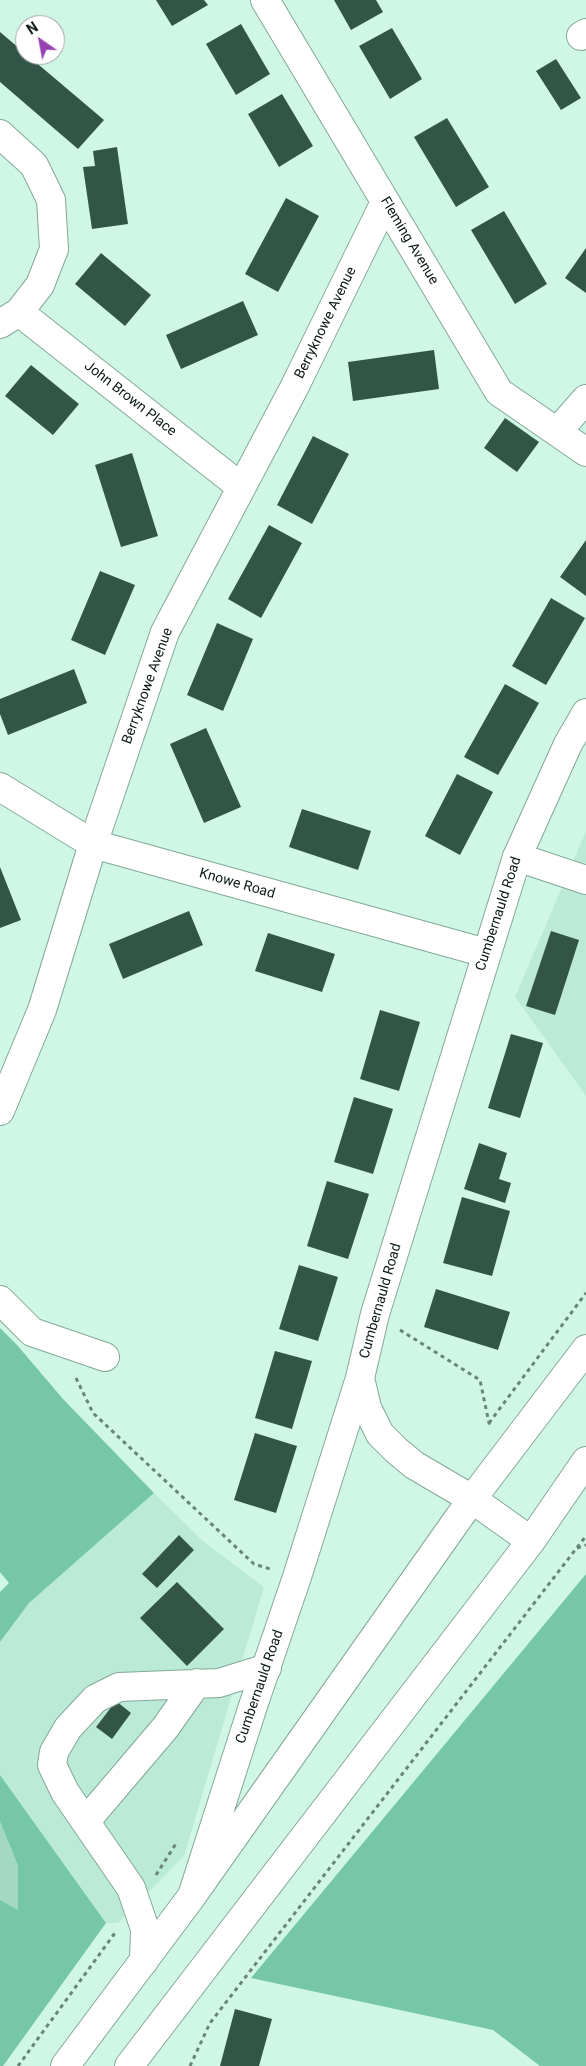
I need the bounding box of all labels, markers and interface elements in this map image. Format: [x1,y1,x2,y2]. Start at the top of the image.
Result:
north arrow [15,15,65,65]
text: N [24,19,41,38]
street label: Fleming Avenue [376,194,442,288]
street label: Berryknowe Avenue [292,264,360,382]
street label: John Brown Place [81,358,179,440]
street label: Berryknowe Avenue [119,626,177,746]
street label: Cumbernauld Road [473,855,525,973]
street label: Knowe Road [197,865,277,903]
street label: Cumbernauld Road [357,1241,405,1361]
street label: Cumbernauld Road [233,1628,287,1746]

